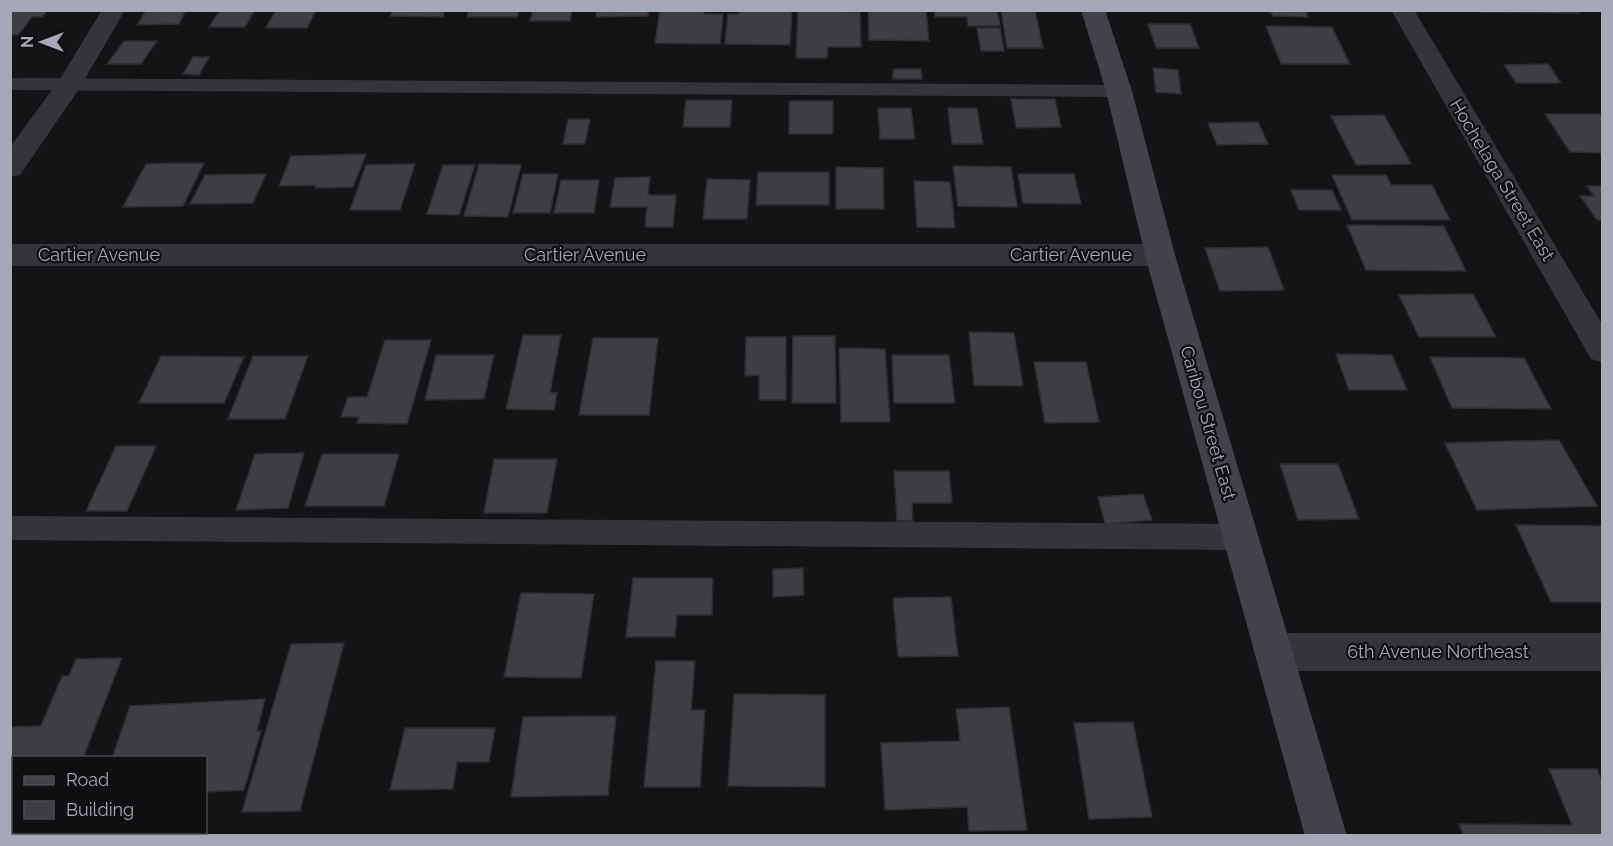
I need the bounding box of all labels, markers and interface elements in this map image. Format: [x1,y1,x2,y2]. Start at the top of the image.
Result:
north arrow [12,12,72,72]
text: N [18,36,37,48]
street label: Hochelaga Street East [1446,95,1559,264]
street label: Cartier Avenue [38,244,160,265]
street label: Cartier Avenue [524,244,646,265]
street label: Cartier Avenue [1010,244,1132,265]
street label: Caribou Street East [1176,343,1241,502]
street label: 6th Avenue Northeast [1347,641,1529,662]
legend [12,756,207,834]
text: Road [66,769,109,790]
text: Building [66,799,134,820]

